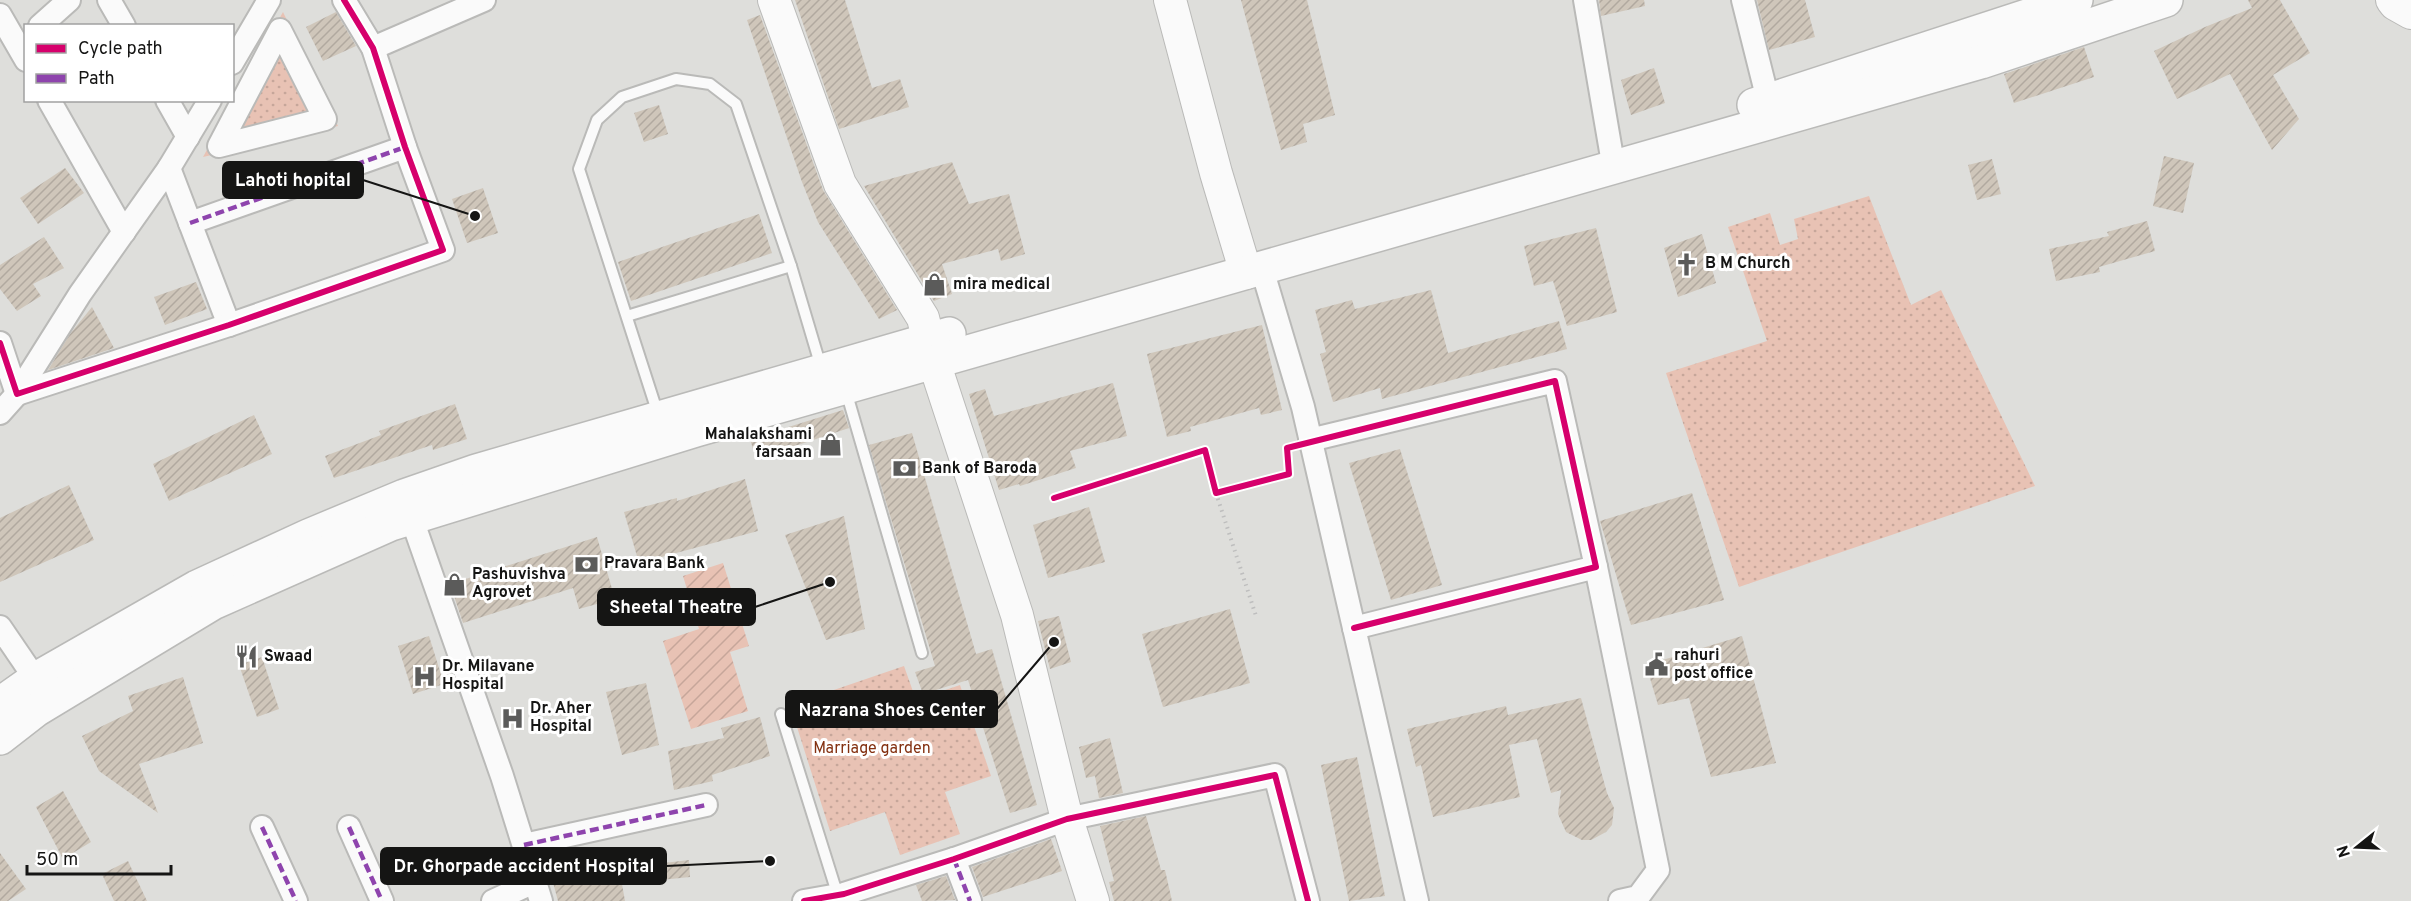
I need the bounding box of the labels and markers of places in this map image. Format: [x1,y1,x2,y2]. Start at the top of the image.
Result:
callout: Lahoti hopital [223,162,363,198]
church icon: B M Church [1674,251,1700,277]
place label: B M Church [1705,254,1791,274]
shop icon: mira medical [922,272,948,298]
place label: mira medical [953,275,1050,295]
place label: Mahalakshami farsaan [705,425,812,463]
shop icon: Mahalakshami farsaan [817,431,843,457]
bank icon: Bank of Baroda [891,456,917,482]
place label: Bank of Baroda [922,459,1037,479]
bank icon: Pravara Bank [573,551,599,577]
place label: Pravara Bank [604,554,705,574]
place label: Pashuvishva Agrovet [472,565,566,603]
shop icon: Pashuvishva Agrovet [441,571,467,597]
callout: Sheetal Theatre [598,589,755,625]
restaurant icon: Swaad [233,644,259,670]
place label: rahuri post office [1674,646,1753,684]
place label: Swaad [264,647,312,667]
public building icon: rahuri post office [1643,652,1669,678]
place label: Dr. Milavane Hospital [442,657,534,695]
hospital icon: Dr. Milavane Hospital [411,663,437,689]
callout: Nazrana Shoes Center [786,691,997,727]
place label: Dr. Aher Hospital [530,699,592,737]
hospital icon: Dr. Aher Hospital [499,705,525,731]
callout: Dr. Ghorpade accident Hospital [381,848,666,884]

